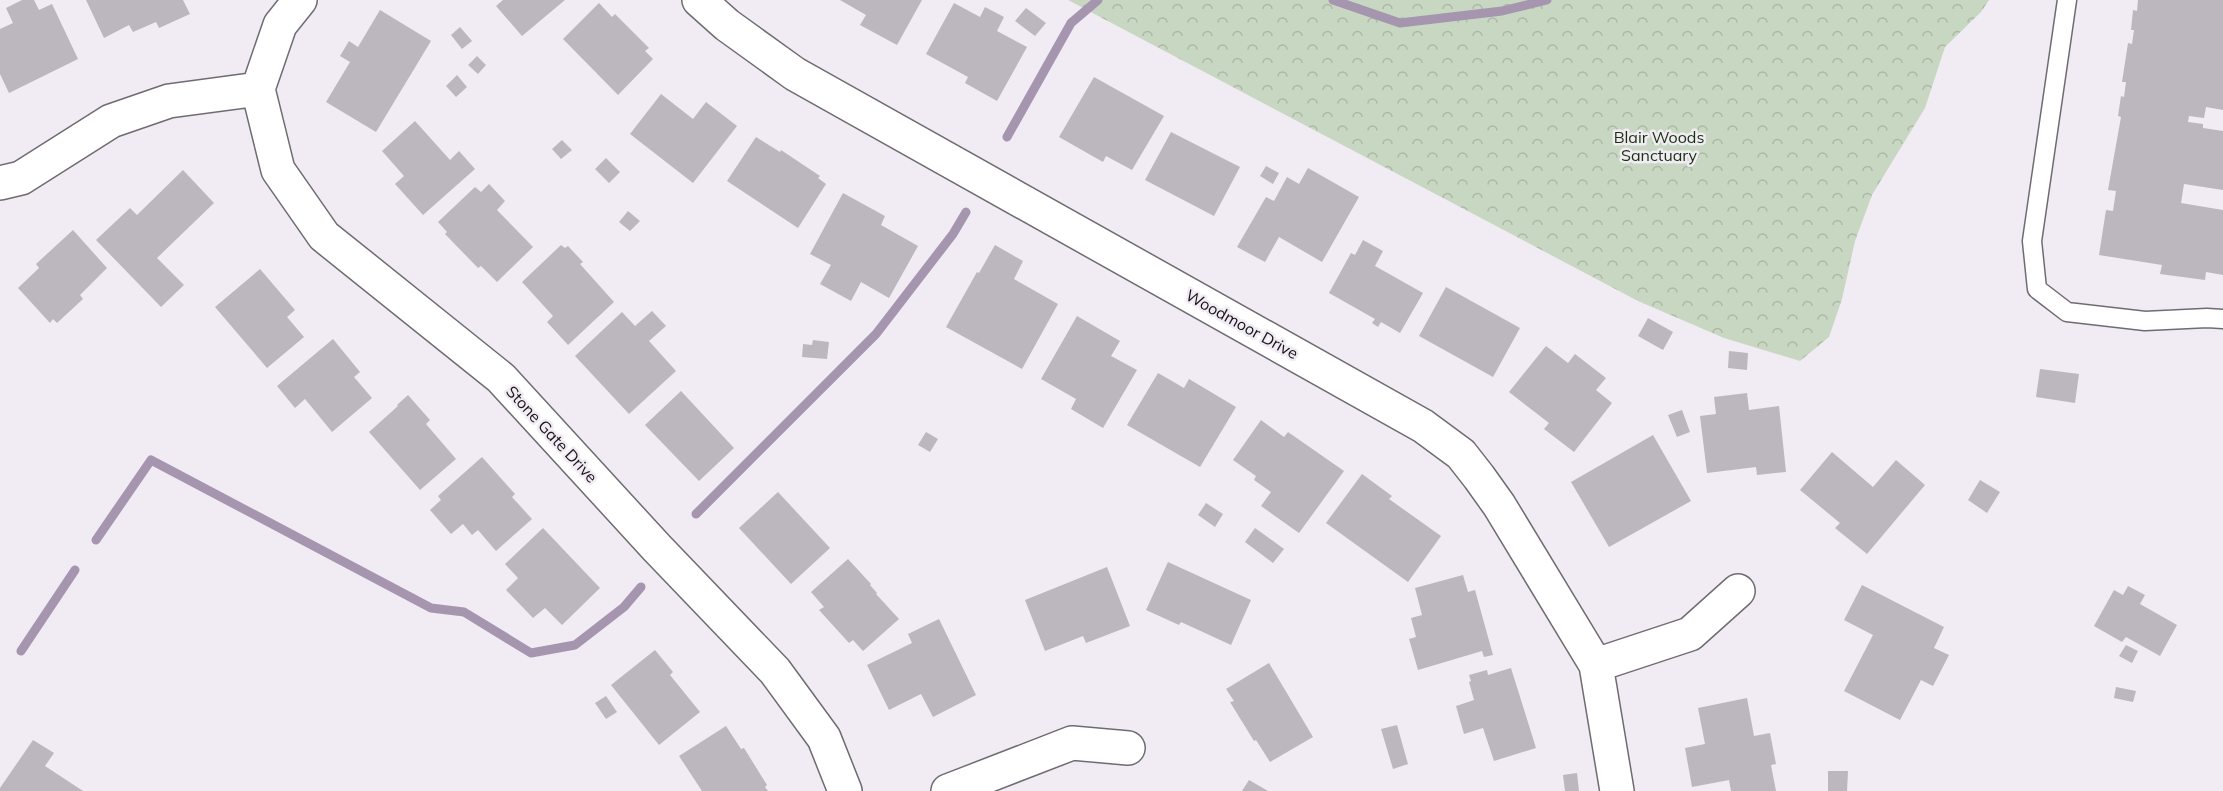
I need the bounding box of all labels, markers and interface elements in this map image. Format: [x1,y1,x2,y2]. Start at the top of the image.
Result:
park label: Blair Woods Sanctuary [1614,127,1704,165]
street label: Woodmoor Drive [1182,285,1302,363]
street label: Stone Gate Drive [502,381,602,487]

